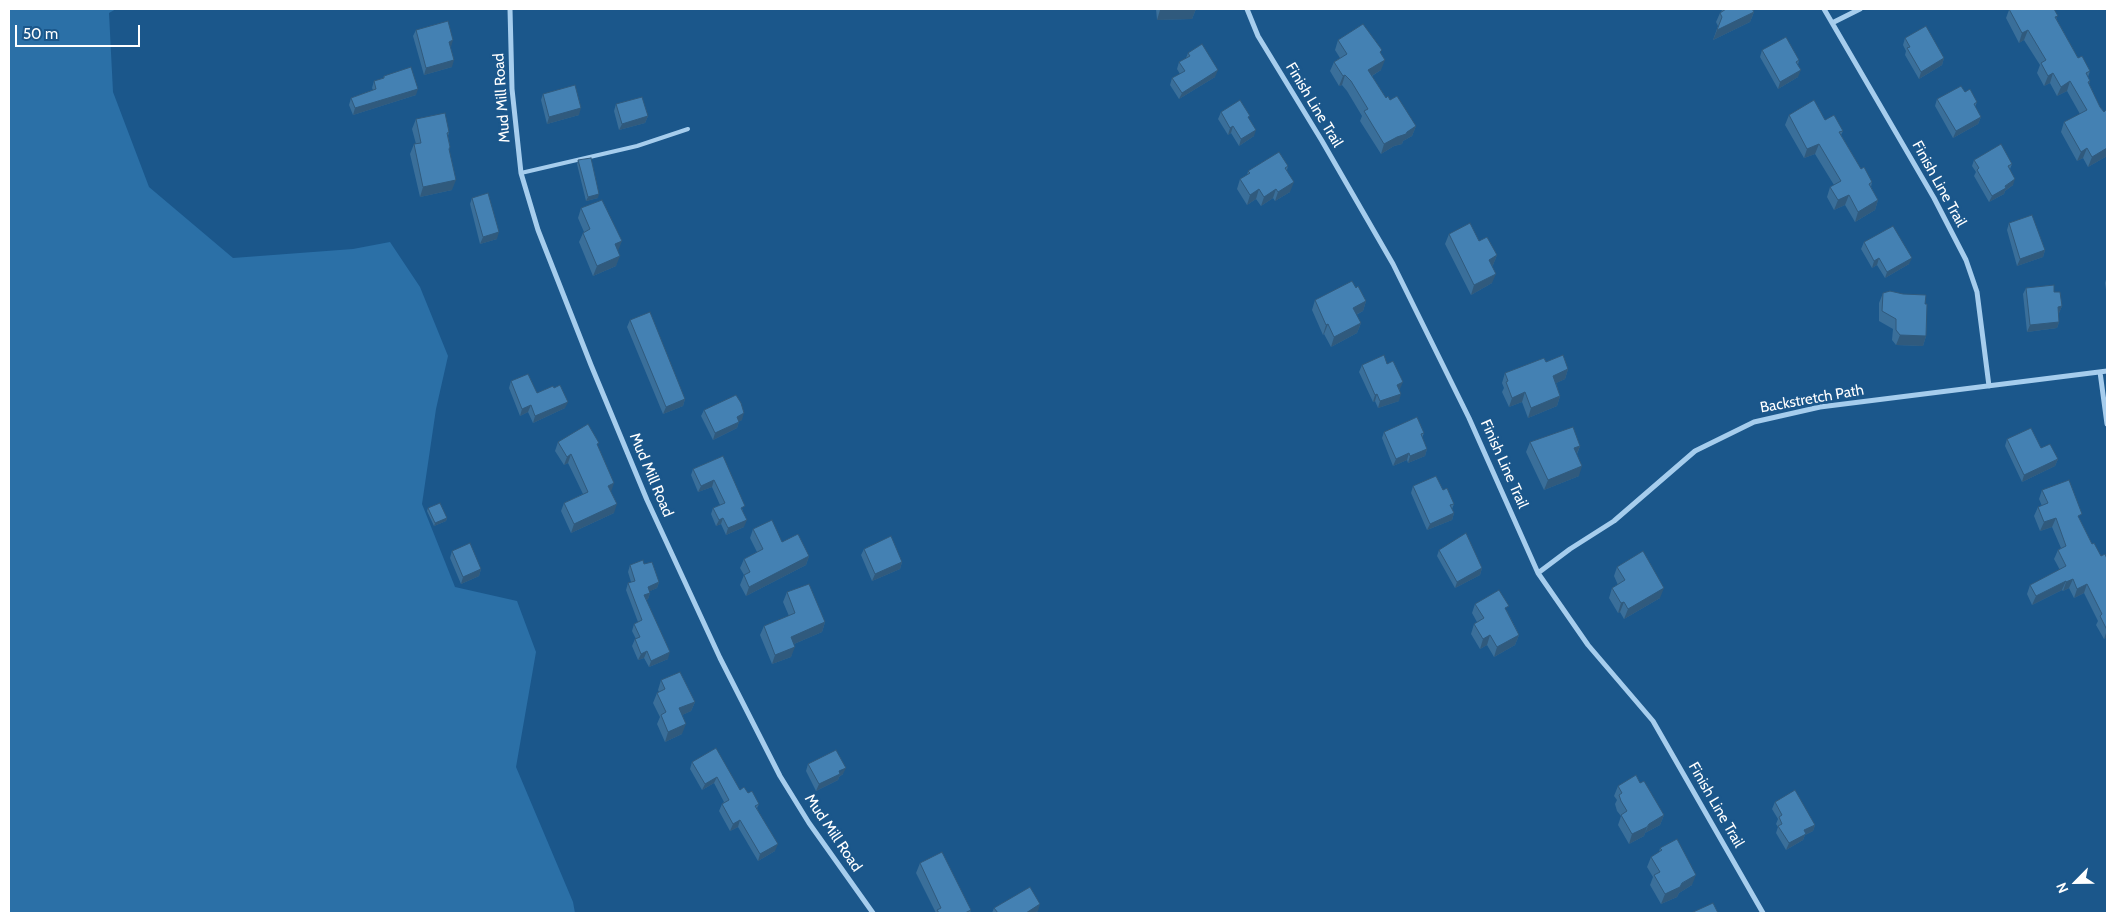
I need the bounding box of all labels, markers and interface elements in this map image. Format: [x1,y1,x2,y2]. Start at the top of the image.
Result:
scale bar [18,15,142,47]
text: 50 m [23,25,58,43]
street label: Mud Mill Road [490,53,514,143]
street label: Finish Line Trail [1282,59,1346,151]
street label: Finish Line Trail [1908,138,1970,230]
street label: Backstretch Path [1759,381,1865,417]
street label: Finish Line Trail [1476,417,1532,511]
street label: Mud Mill Road [625,430,677,520]
street label: Finish Line Trail [1684,759,1748,851]
street label: Mud Mill Road [800,791,866,875]
north arrow [2051,857,2101,907]
text: N [2052,880,2072,896]

